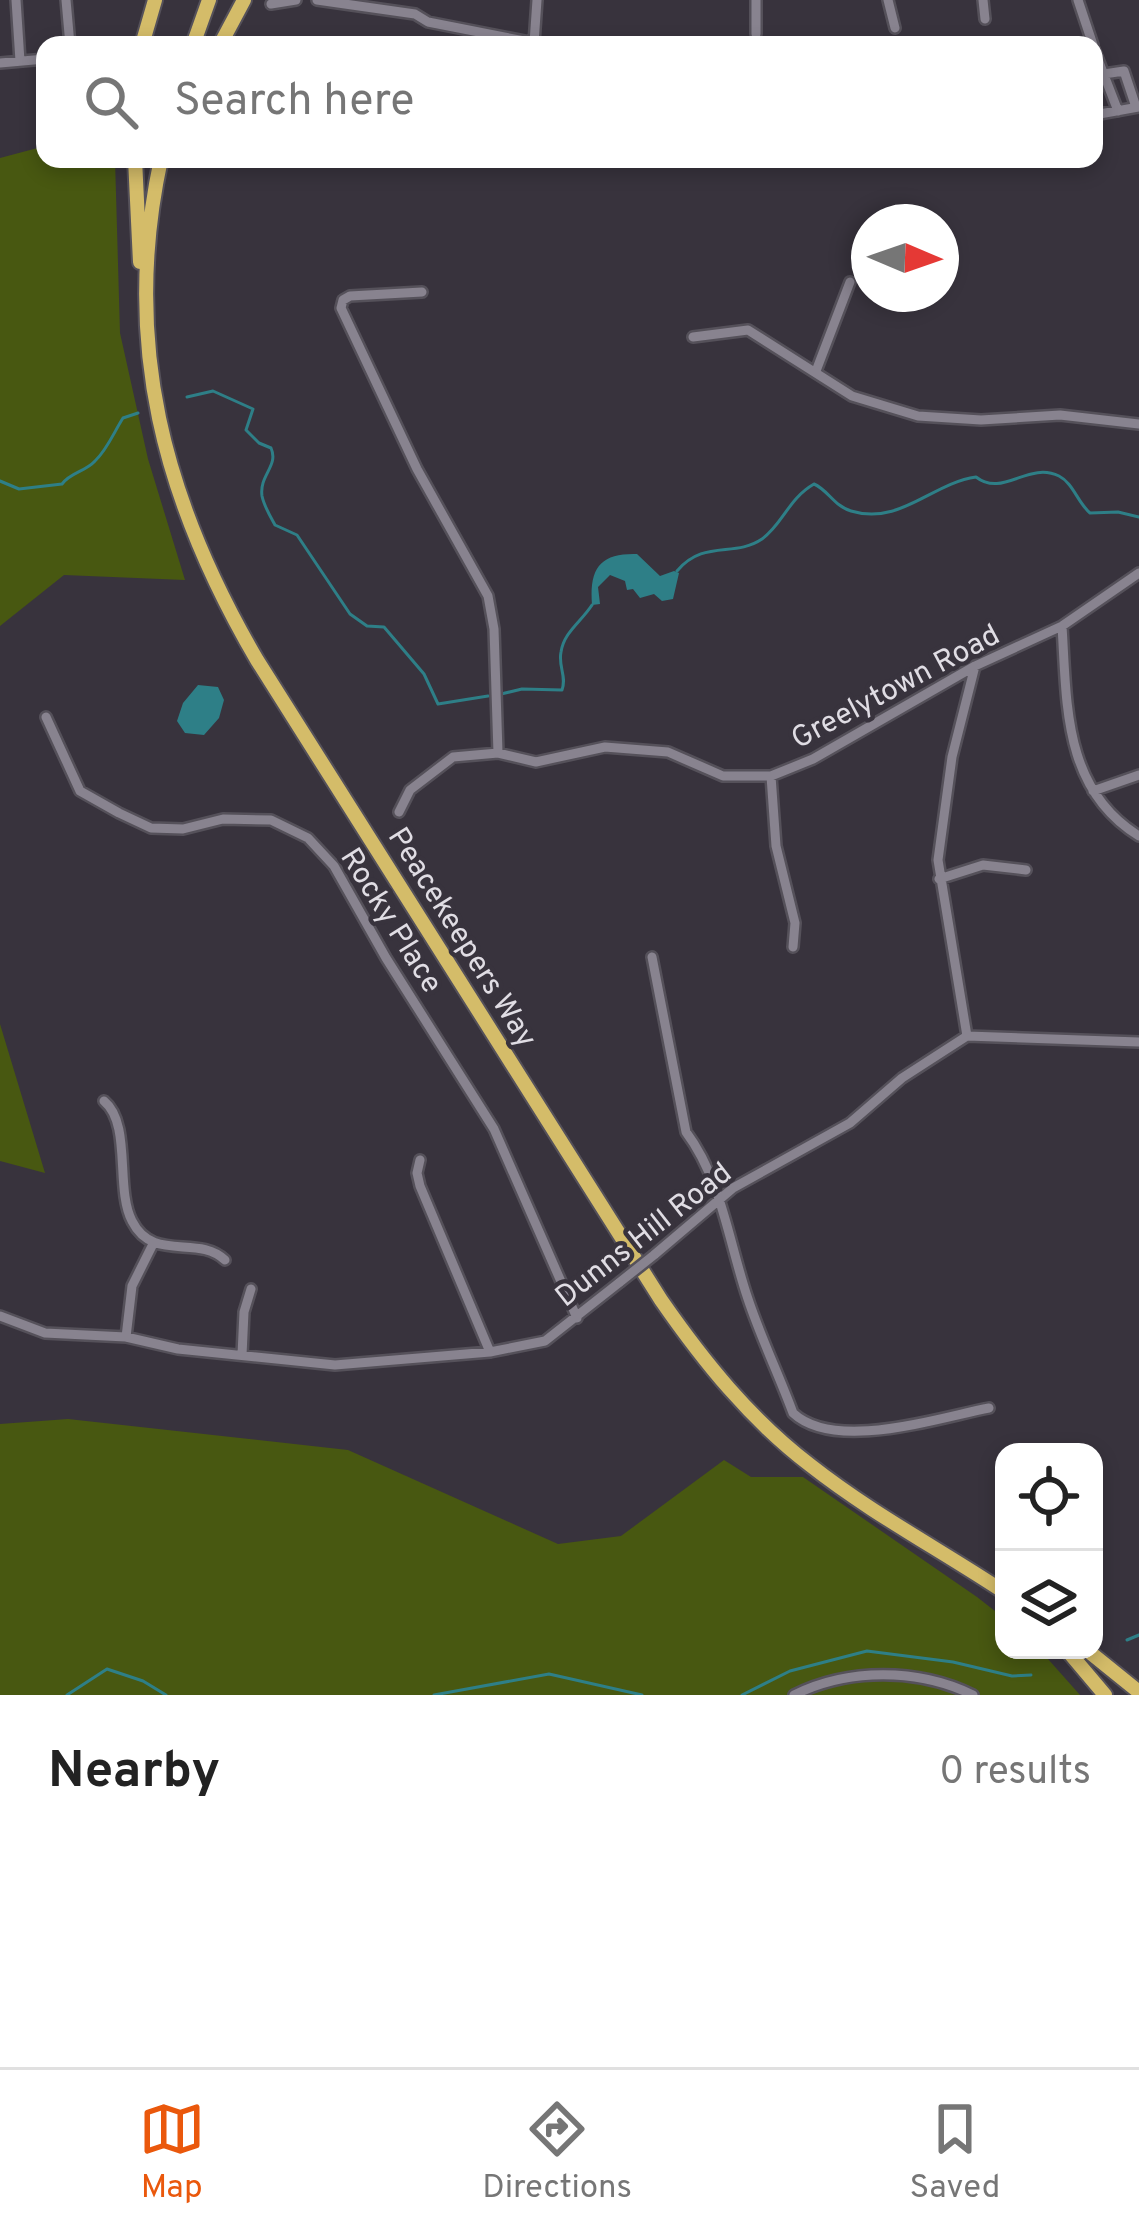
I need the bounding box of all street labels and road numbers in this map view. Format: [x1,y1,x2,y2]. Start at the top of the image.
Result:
street label: Greelytown Road [786,618,1007,759]
street label: Peacekeepers Way [378,821,543,1055]
street label: Rocky Place [331,842,449,1001]
street label: Dunns Hill Road [549,1156,740,1316]

